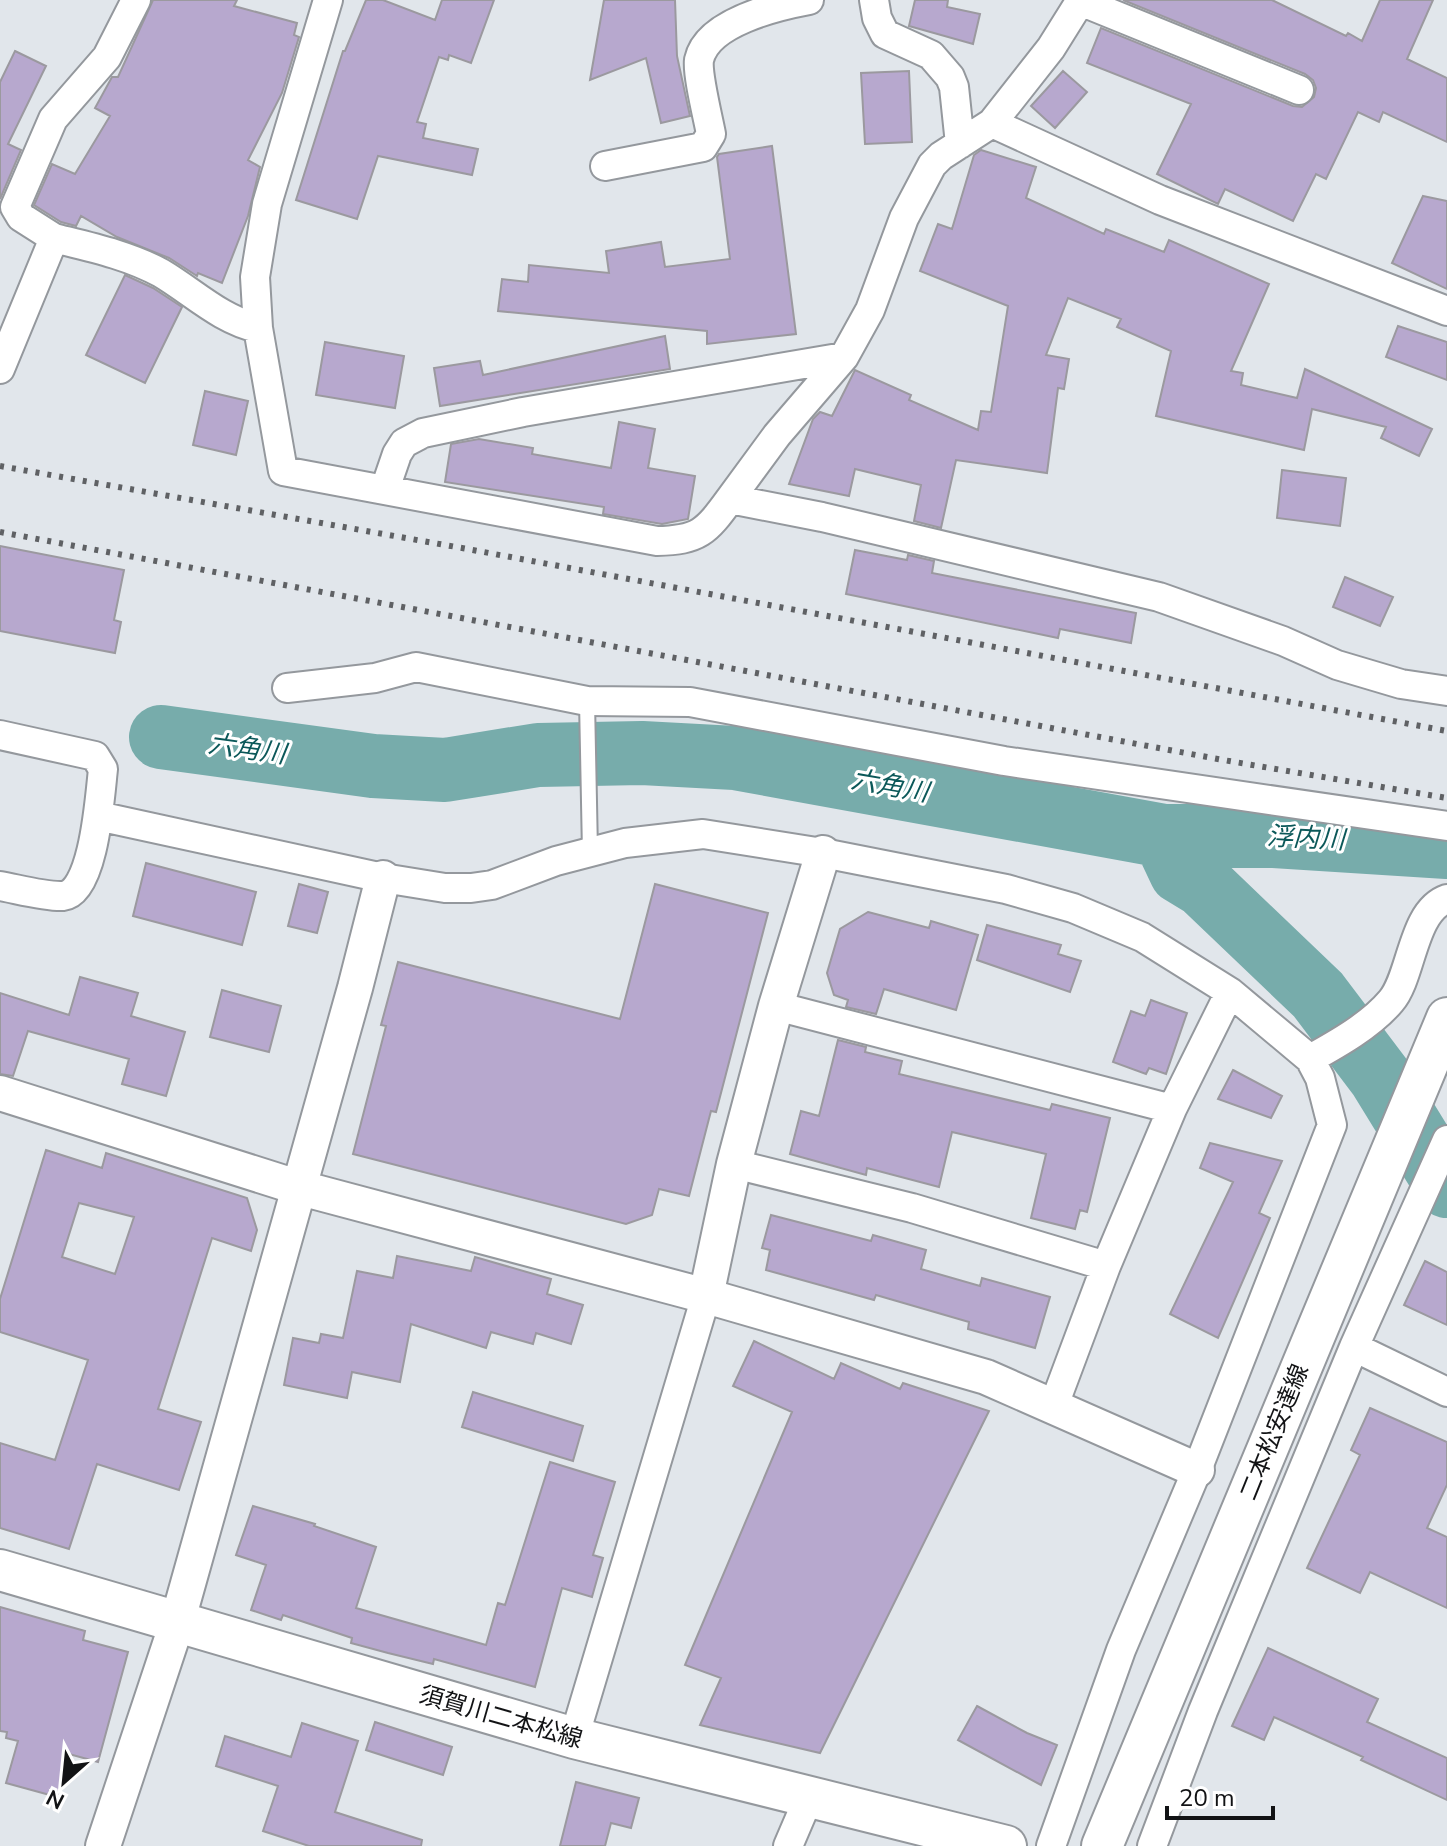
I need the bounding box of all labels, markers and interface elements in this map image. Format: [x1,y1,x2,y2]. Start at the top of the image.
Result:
water label: 六角川 [206,726,291,772]
water label: 六角川 [849,762,934,811]
water label: 浮内川 [1266,818,1349,858]
street label: 二本松安達線 [1232,1359,1316,1505]
street label: 須賀川二本松線 [416,1678,586,1756]
north arrow [24,1742,104,1822]
scale bar [1167,1770,1273,1820]
text: N [41,1782,70,1816]
text: 20 m [1179,1782,1235,1814]

